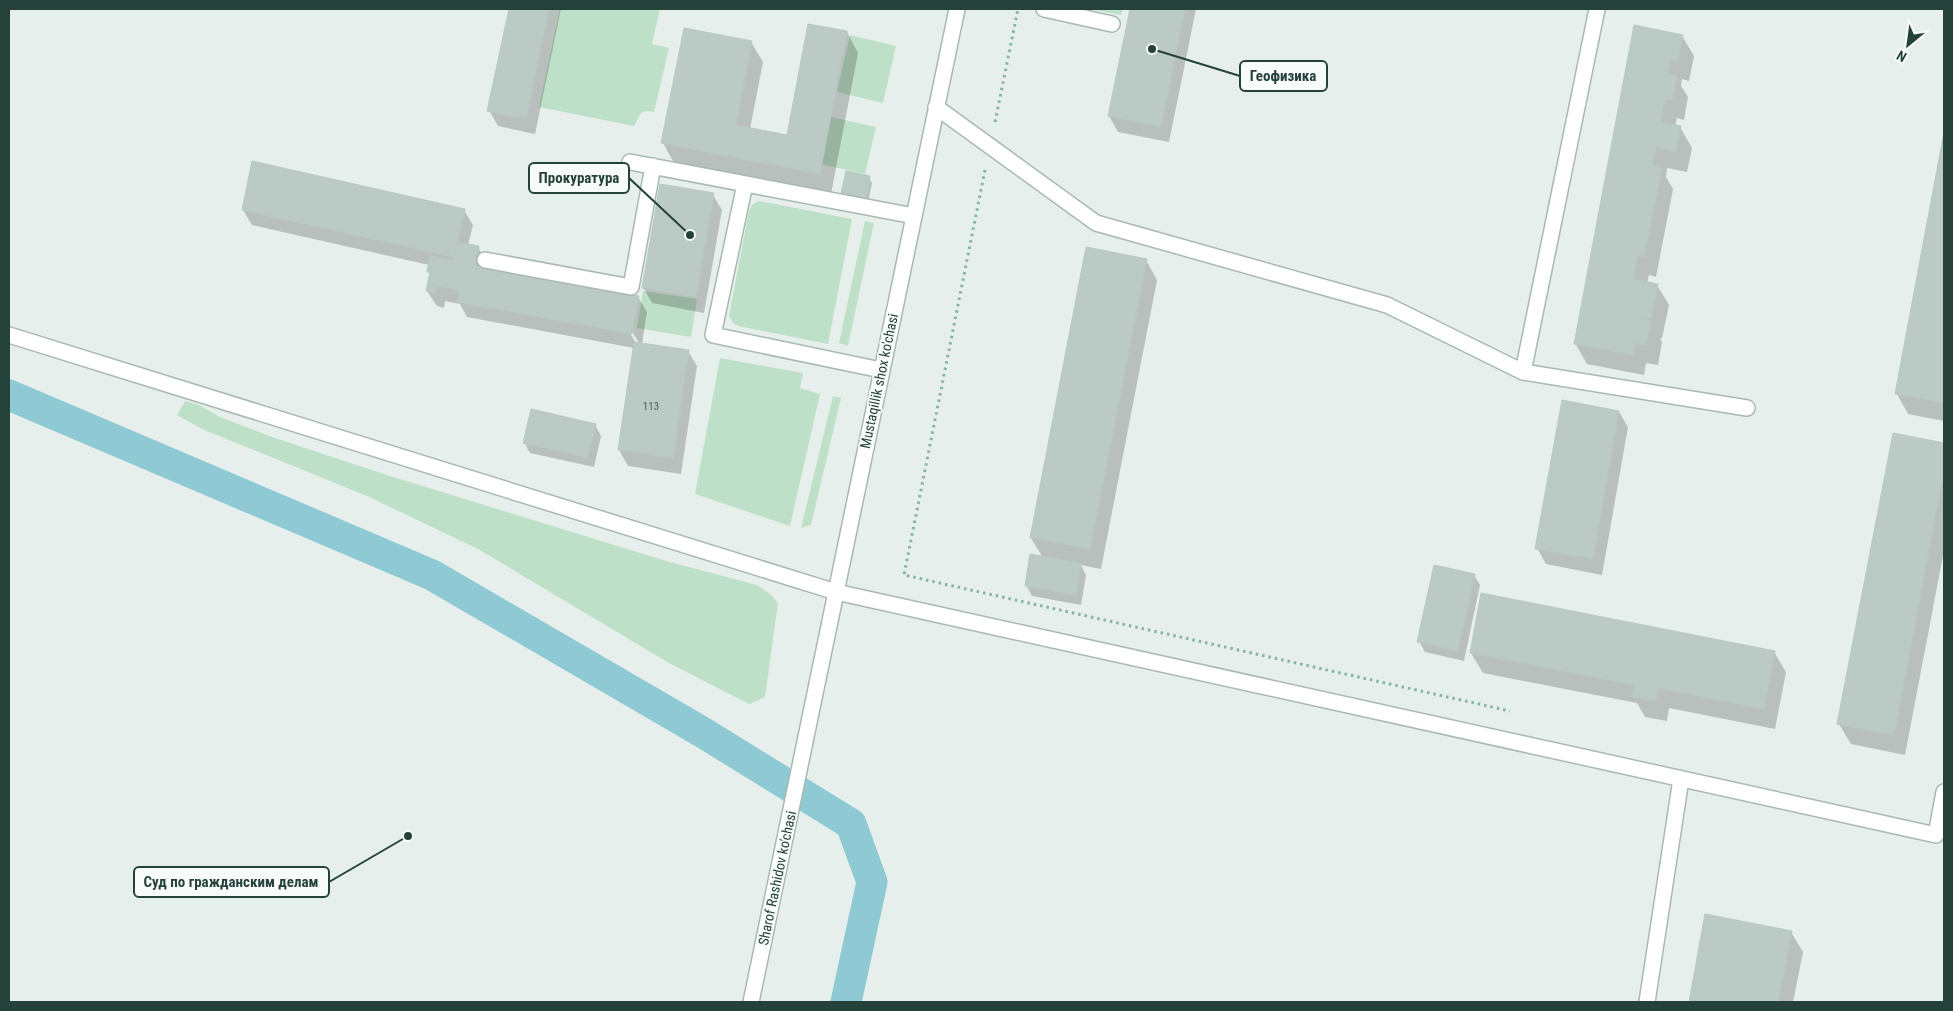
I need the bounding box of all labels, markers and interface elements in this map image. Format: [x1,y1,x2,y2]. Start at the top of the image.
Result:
north arrow [1883,20,1933,70]
text: N [1894,47,1909,65]
callout: Геофизика [1240,61,1327,91]
text: Геофизика [1250,67,1316,85]
callout: Прокуратура [529,163,629,193]
text: Прокуратура [539,169,619,187]
street label: Mustaqillik shox ko'chasi [857,312,901,450]
house number: 113 [643,400,659,413]
street label: Sharof Rashidov ko'chasi [755,809,799,947]
callout: Суд по гражданским делам [134,867,329,897]
text: Суд по гражданским делам [143,873,319,891]

